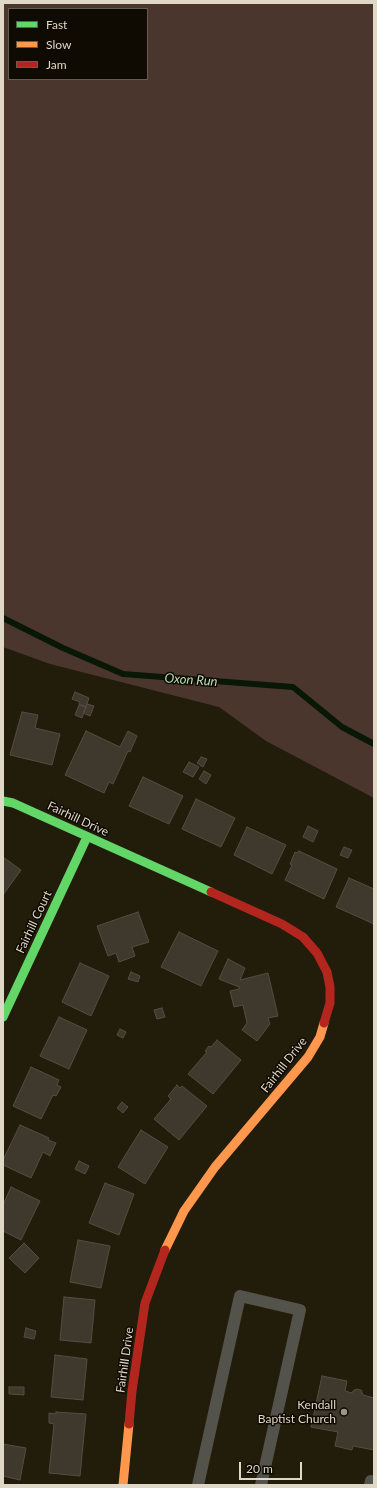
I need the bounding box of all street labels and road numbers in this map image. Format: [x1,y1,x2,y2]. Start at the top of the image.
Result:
street label: Fairhill Drive [45,799,111,839]
street label: Fairhill Court [13,888,55,956]
street label: Fairhill Drive [258,1035,310,1095]
street label: Fairhill Drive [113,1326,137,1394]

